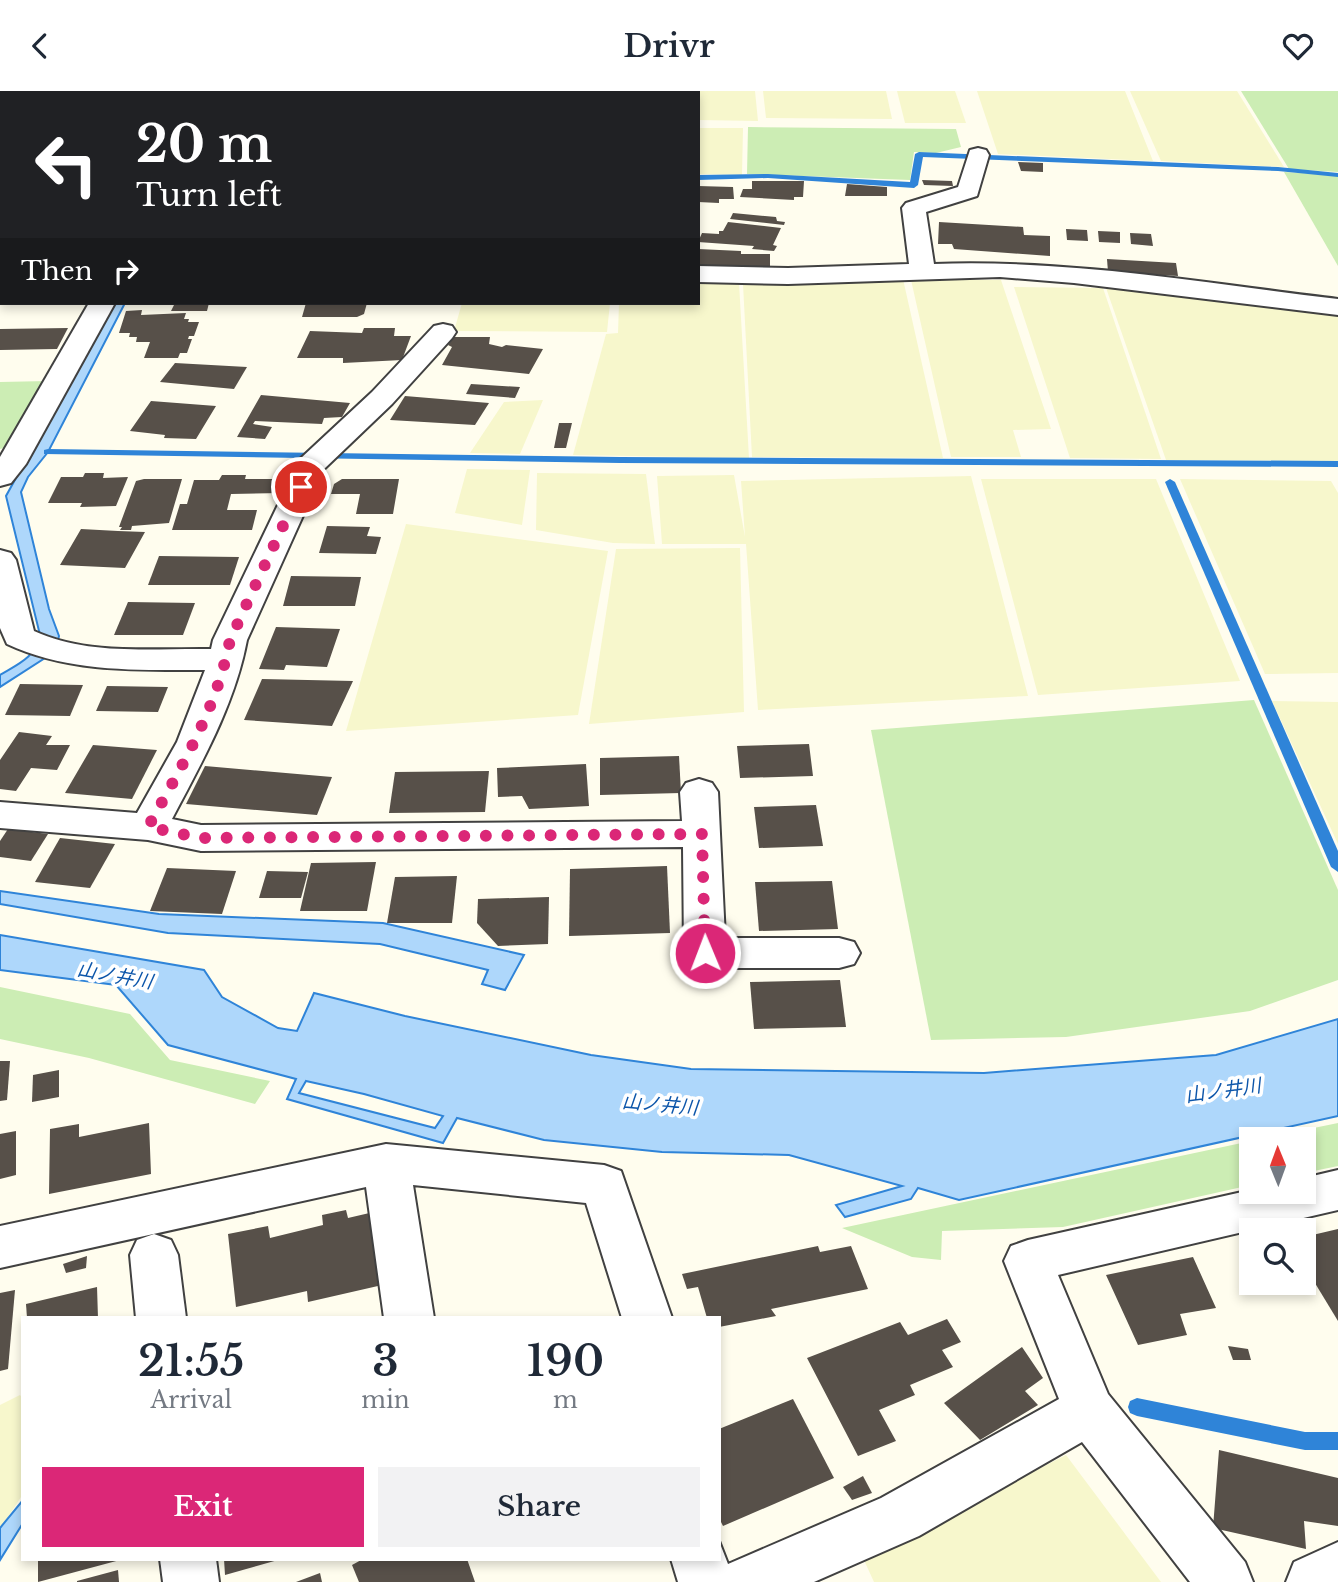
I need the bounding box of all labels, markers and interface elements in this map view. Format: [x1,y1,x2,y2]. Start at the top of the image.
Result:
text: Drivr [623,26,715,66]
icon: back [21,27,59,65]
icon: heart [1279,27,1317,65]
text: 20 m [136,114,272,175]
icon: left [21,119,112,210]
text: Turn left [136,175,282,215]
icon: right [107,252,145,290]
text: Then [21,255,93,287]
pin [271,457,331,517]
icon: arrive [282,468,320,506]
position arrow [668,916,742,990]
water label: 山ノ井川 [75,958,156,994]
water label: 山ノ井川 [1184,1074,1264,1107]
water label: 山ノ井川 [621,1090,701,1119]
north arrow [1239,1127,1316,1204]
map controls [1239,1127,1316,1295]
button: search [1239,1218,1316,1295]
text: 21:55 [138,1335,244,1387]
text: 3 [372,1335,399,1387]
text: 190 [527,1335,604,1387]
text: Arrival [150,1386,232,1414]
text: min [361,1386,410,1414]
text: m [553,1386,578,1414]
button: Exit [42,1467,364,1547]
button: Share [378,1467,700,1547]

